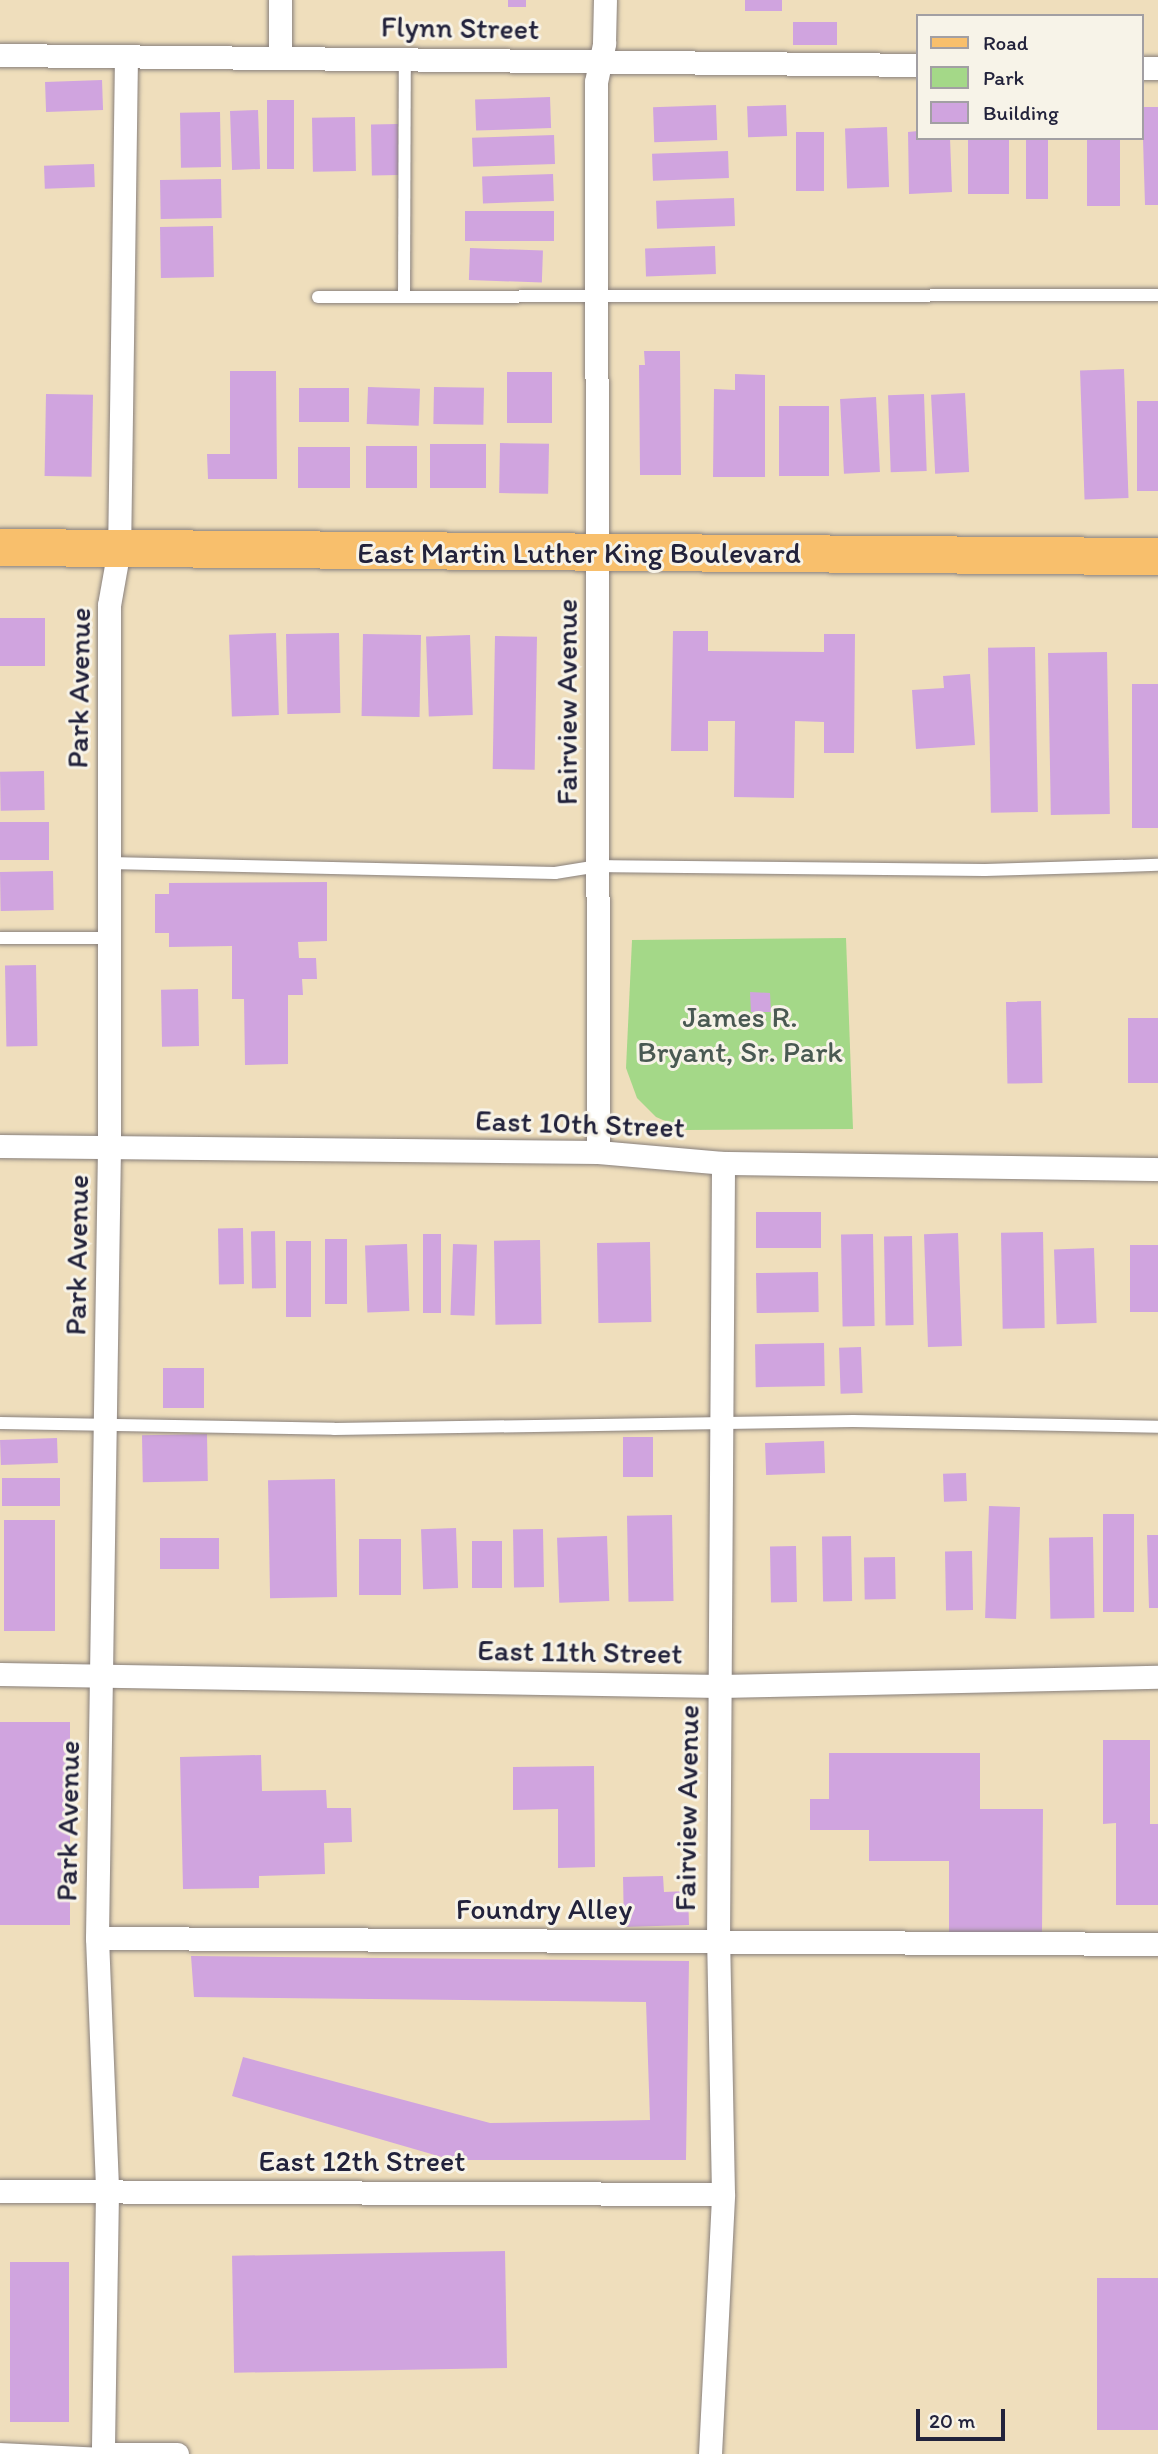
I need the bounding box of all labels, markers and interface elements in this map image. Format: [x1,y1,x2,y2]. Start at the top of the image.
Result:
street label: Flynn Street [381,9,539,47]
legend [916,14,1144,140]
text: Road [983,30,1028,55]
text: Park [983,65,1024,90]
text: Building [983,100,1059,125]
street label: East Martin Luther King Boulevard [356,535,802,571]
street label: Fairview Avenue [549,599,585,805]
street label: Park Avenue [60,608,98,768]
park label: James R. Bryant, Sr. Park [637,999,843,1070]
street label: East 10th Street [475,1102,685,1146]
street label: Park Avenue [58,1175,96,1335]
street label: East 11th Street [478,1632,682,1672]
street label: Fairview Avenue [667,1705,707,1911]
street label: Park Avenue [49,1741,87,1901]
street label: Foundry Alley [456,1891,632,1927]
street label: East 12th Street [259,2143,465,2179]
scale bar [920,2394,1009,2438]
text: 20 m [929,2408,975,2433]

